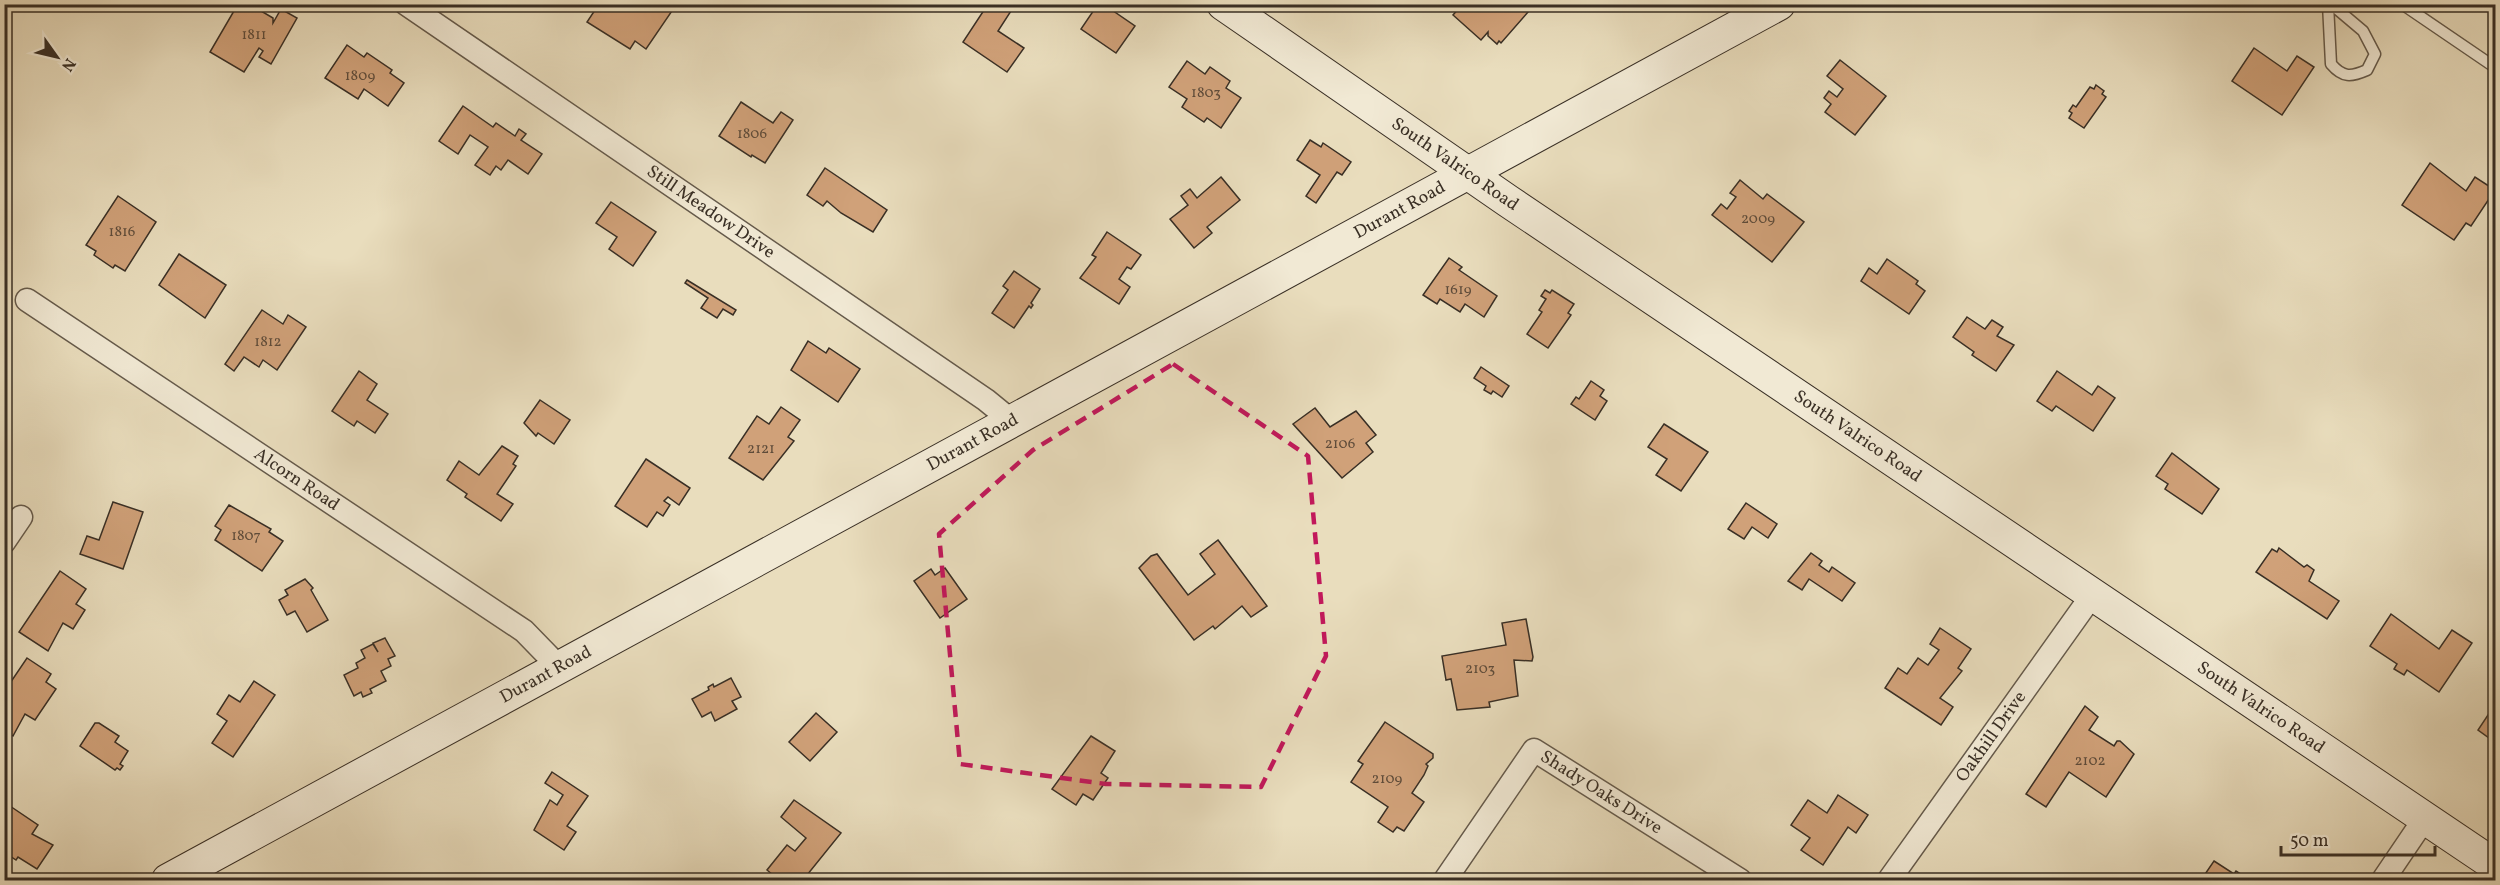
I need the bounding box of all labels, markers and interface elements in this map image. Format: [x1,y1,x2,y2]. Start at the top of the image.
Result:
house number: 1811 [241,25,267,46]
north arrow [27,27,87,87]
text: N [55,53,80,76]
house number: 1809 [345,66,375,87]
house number: 1803 [1191,83,1221,104]
street label: South Valrico Road [1386,111,1524,217]
house number: 1806 [737,124,767,145]
street label: Still Meadow Drive [642,159,780,265]
street label: Durant Road [1349,175,1450,245]
house number: 2009 [1741,209,1775,230]
house number: 1816 [109,222,135,243]
house number: 1619 [1444,280,1472,301]
house number: 1812 [254,332,282,353]
street label: South Valrico Road [1789,384,1927,489]
street label: Durant Road [922,407,1023,478]
house number: 2106 [1325,434,1355,455]
house number: 2121 [747,439,775,460]
street label: Alcorn Road [249,442,344,517]
house number: 1807 [231,526,261,547]
street label: Durant Road [495,639,596,710]
street label: South Valrico Road [2192,656,2330,760]
house number: 2103 [1465,659,1495,680]
street label: Oakhill Drive [1950,686,2032,787]
street label: Shady Oaks Drive [1535,745,1667,840]
house number: 2102 [2075,751,2105,772]
house number: 2109 [1372,769,1403,790]
scale bar [2281,819,2436,857]
text: 50 m [2290,829,2329,854]

